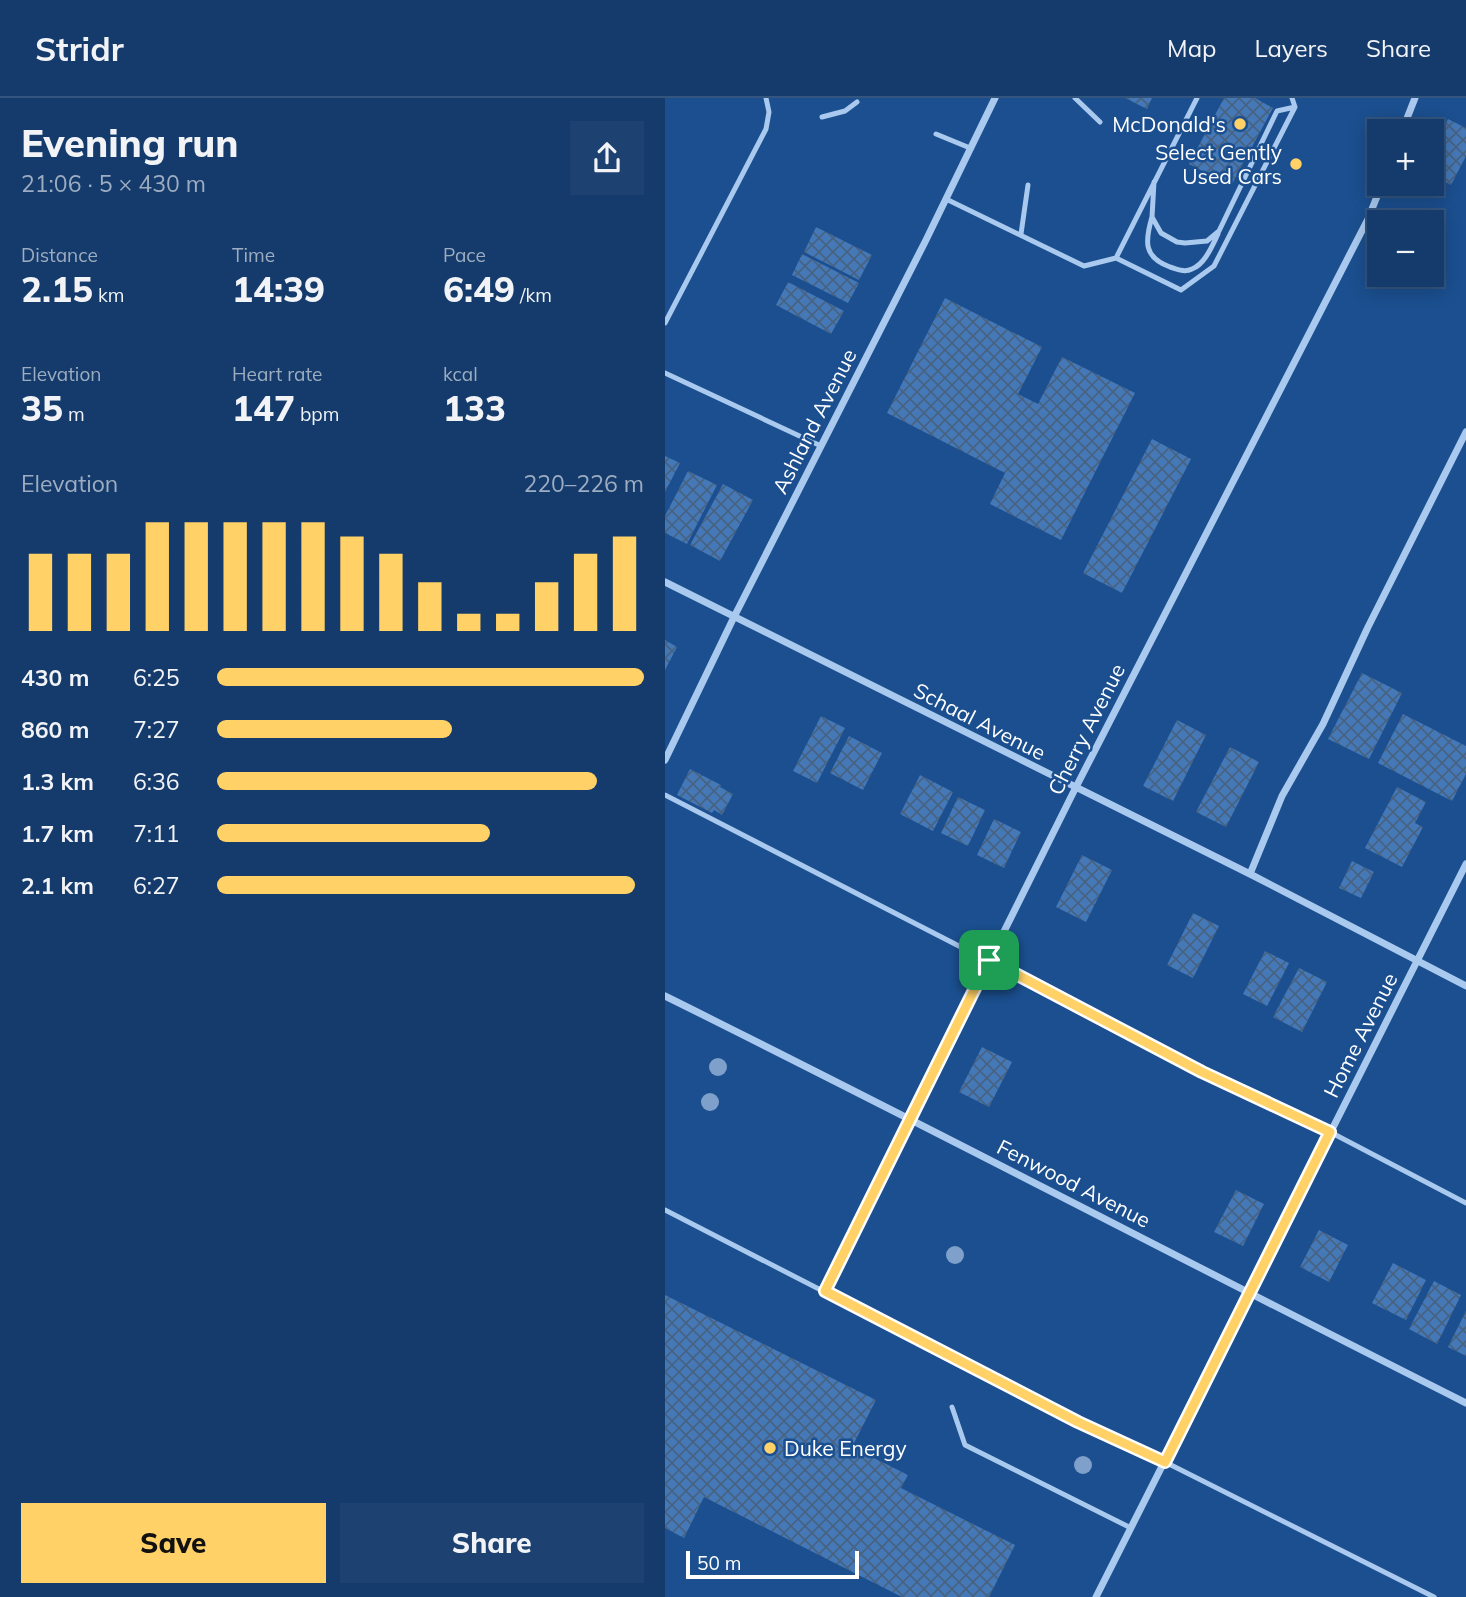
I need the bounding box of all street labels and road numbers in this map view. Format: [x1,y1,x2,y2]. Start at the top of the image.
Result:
street label: Ashland Avenue [766,344,862,498]
street label: Cherry Avenue [1042,659,1130,799]
street label: Schaal Avenue [910,677,1050,765]
street label: Home Avenue [1317,968,1403,1102]
street label: Fenwood Avenue [993,1133,1155,1233]

